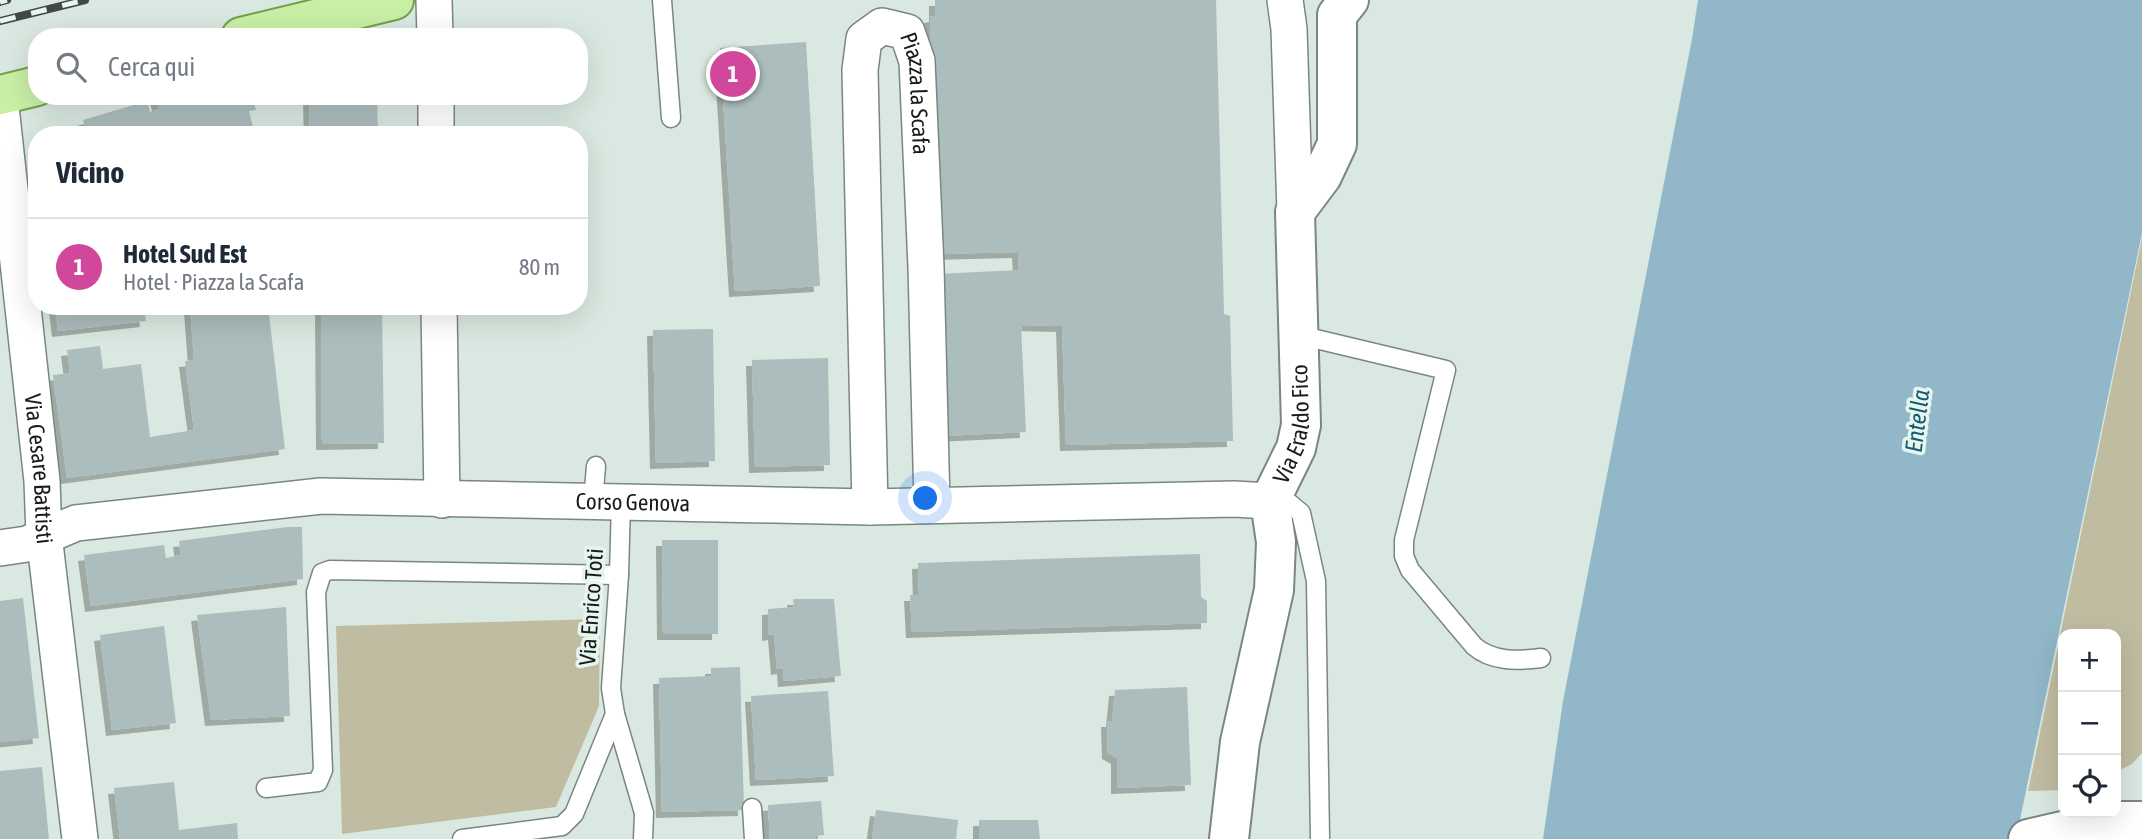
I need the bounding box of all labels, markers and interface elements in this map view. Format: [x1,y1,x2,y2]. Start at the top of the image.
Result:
search box [28,28,588,105]
street label: Piazza la Scafa [895,29,934,155]
icon: search [52,48,90,86]
pin: 1 [710,48,756,100]
text: Cerca qui [108,52,195,82]
text: Vicino [56,155,124,189]
text: Hotel Sud Est [123,239,247,269]
text: 1 [74,254,84,280]
text: 80 m [519,254,560,280]
text: Hotel · Piazza la Scafa [123,269,304,295]
street label: Via Eraldo Fico [1268,364,1314,488]
water label: Entella [1900,388,1934,454]
street label: Via Cesare Battisti [20,392,58,545]
your location [908,481,942,515]
street label: Corso Genova [575,488,690,516]
street label: Via Enrico Toti [574,548,608,666]
map controls [2058,629,2121,818]
button: + [2058,629,2121,692]
button: − [2058,692,2121,755]
button: locate [2058,755,2121,818]

